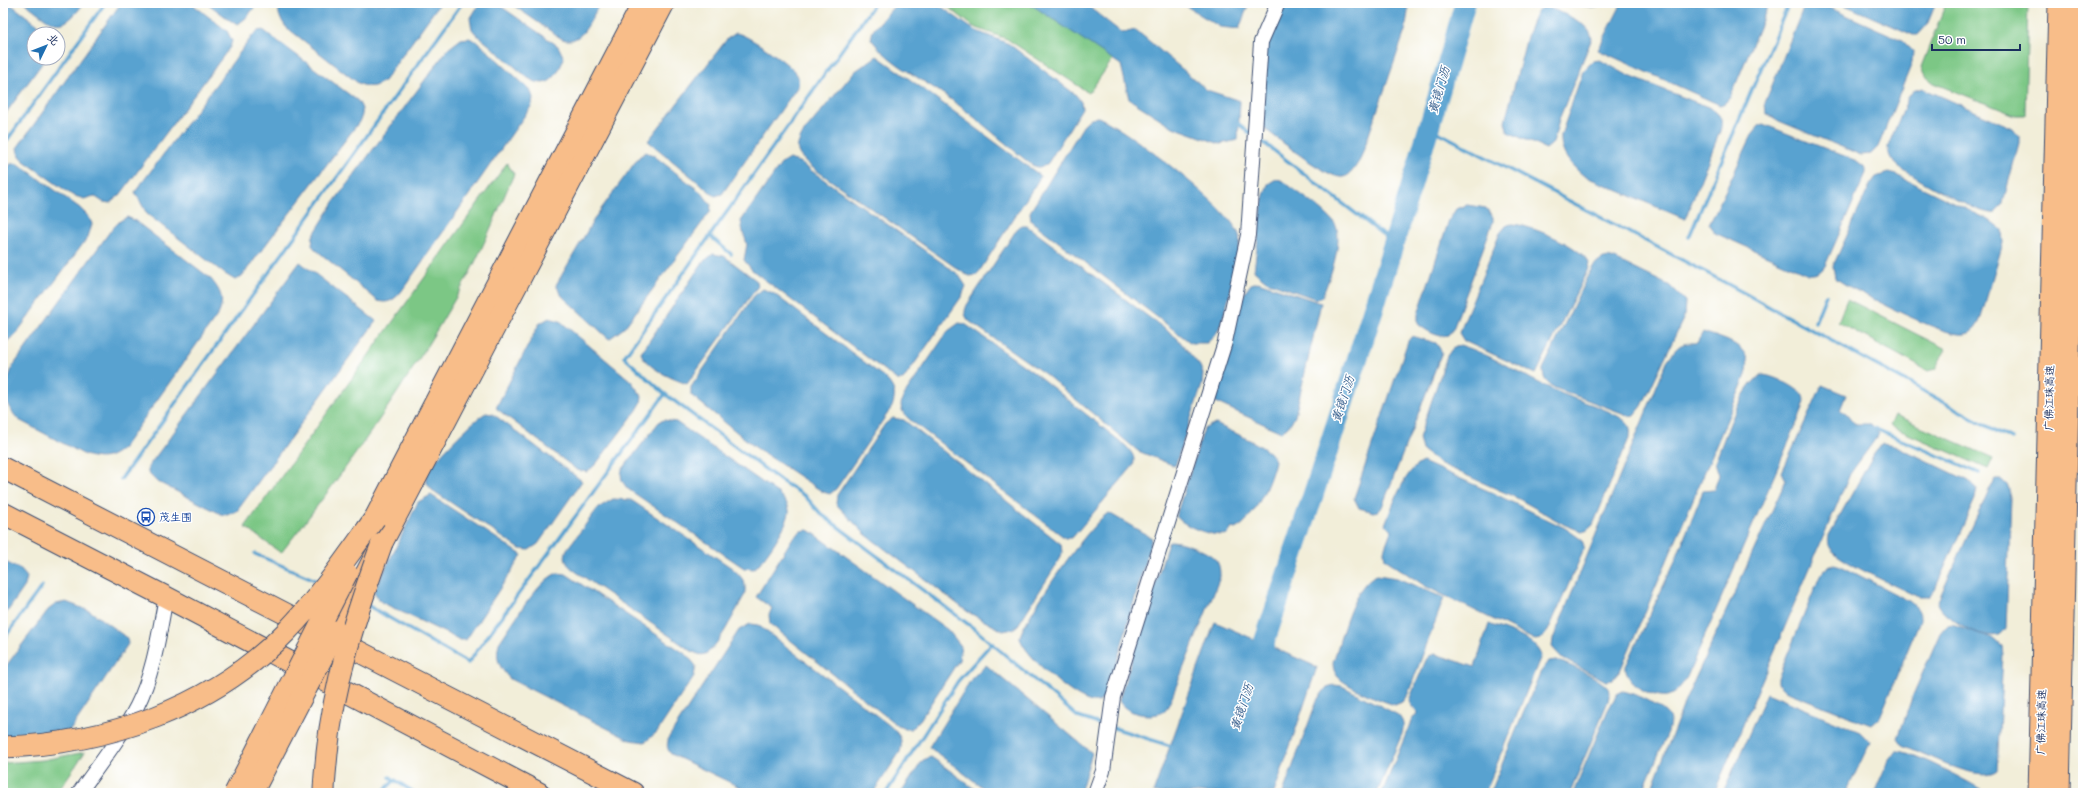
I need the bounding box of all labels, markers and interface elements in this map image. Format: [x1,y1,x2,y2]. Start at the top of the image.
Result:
north arrow [26,26,66,66]
scale bar [1932,26,2020,52]
text: 北 [44,30,63,48]
text: 50 m [1938,31,1966,47]
water label: 黄镜门沥 [1424,63,1453,115]
street label: 广佛江珠高速 [2040,365,2057,431]
water label: 黄镜门沥 [1327,371,1358,424]
bus stop icon: 茂生围 [136,507,156,527]
place label: 茂生围 [159,509,192,524]
water label: 黄镜门沥 [1226,679,1257,732]
street label: 广佛江珠高速 [2032,689,2049,755]

